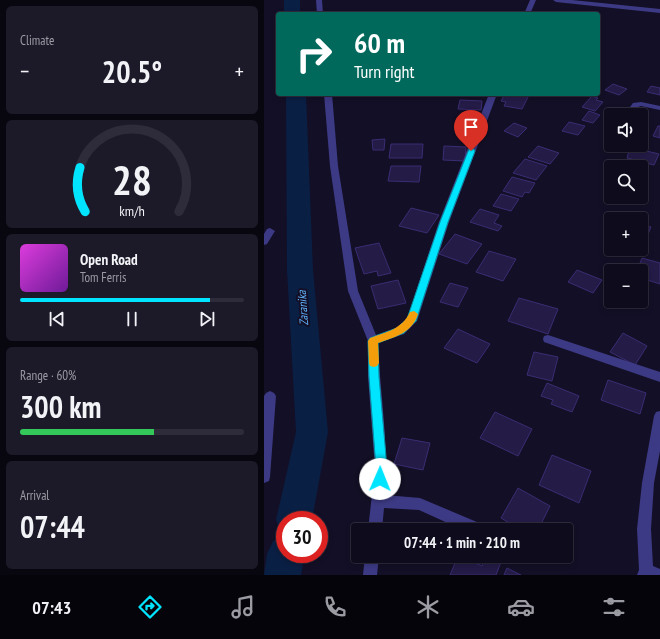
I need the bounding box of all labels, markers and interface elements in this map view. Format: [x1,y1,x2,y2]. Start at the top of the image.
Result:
text: 60 m [354,24,405,61]
icon: right [288,28,340,80]
text: Climate [20,32,54,49]
text: 20.5° [102,52,162,91]
text: − [20,57,29,85]
text: + [235,57,244,85]
text: Turn right [354,60,414,83]
map controls [604,108,648,308]
button: sound [604,108,648,152]
pin [454,110,488,151]
icon: arrive [460,116,482,138]
text: 28 [112,152,152,205]
button: search [604,160,648,204]
text: km/h [119,200,145,219]
button: + [604,212,648,256]
text: Open Road [80,250,138,269]
button: − [604,264,648,308]
text: Tom Ferris [80,269,126,286]
water label: Zaranika [294,289,311,326]
icon: previous [46,308,68,330]
icon: pause [121,308,143,330]
icon: next [196,308,218,330]
text: Range · 60% [20,367,76,384]
text: 300 km [20,387,101,426]
position arrow [359,458,401,500]
text: Arrival [20,487,49,504]
text: 07:44 [20,507,85,546]
speed limit sign: 30 [276,511,328,563]
text: 07:44 · 1 min · 210 m [404,533,520,552]
icon: directions [136,593,164,621]
icon: music [229,593,257,621]
icon: phone [321,593,349,621]
icon: climate [414,593,442,621]
icon: car [507,593,535,621]
icon: filters [600,593,628,621]
text: 07:43 [32,596,71,619]

